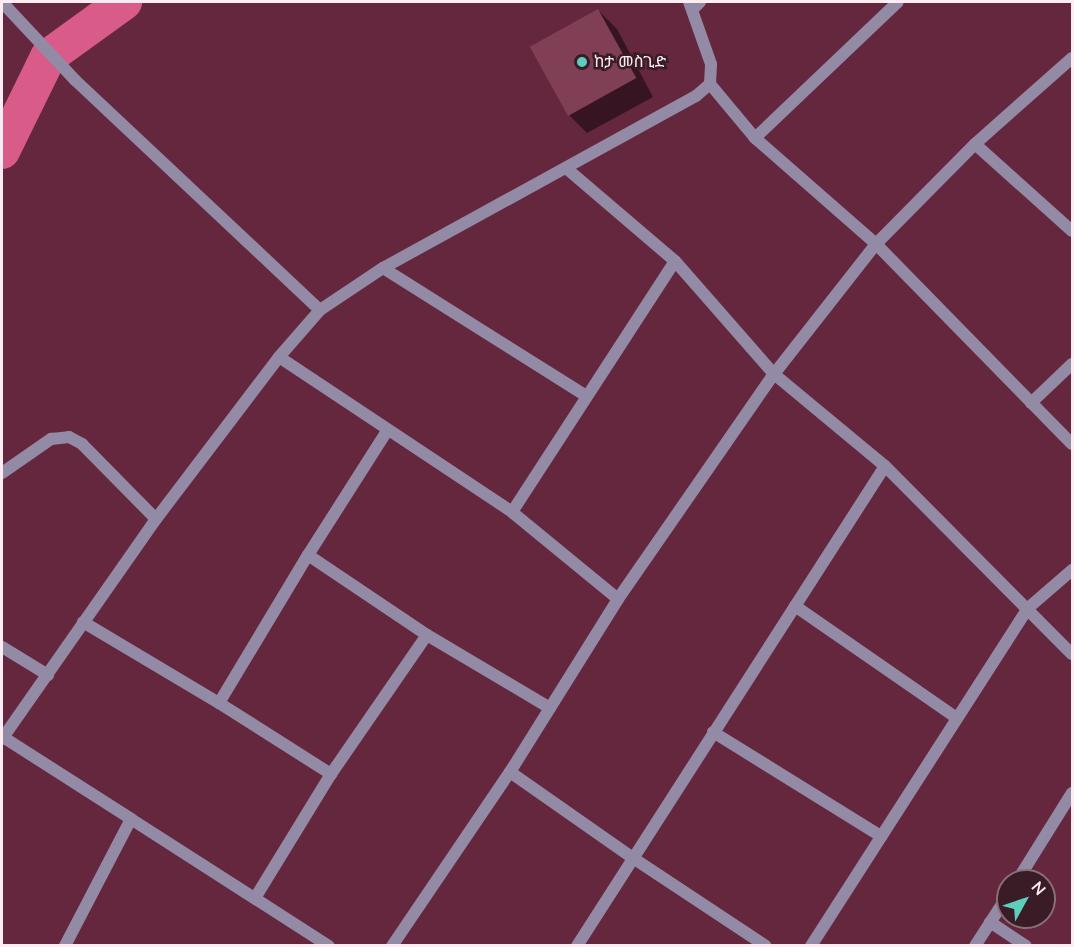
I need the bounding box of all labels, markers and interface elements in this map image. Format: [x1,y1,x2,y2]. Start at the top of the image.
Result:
place label: ከታ መስጊድ [594,52,666,72]
marker: ከታ መስጊድ [575,55,589,69]
north arrow [996,869,1056,929]
text: N [1026,877,1051,900]

